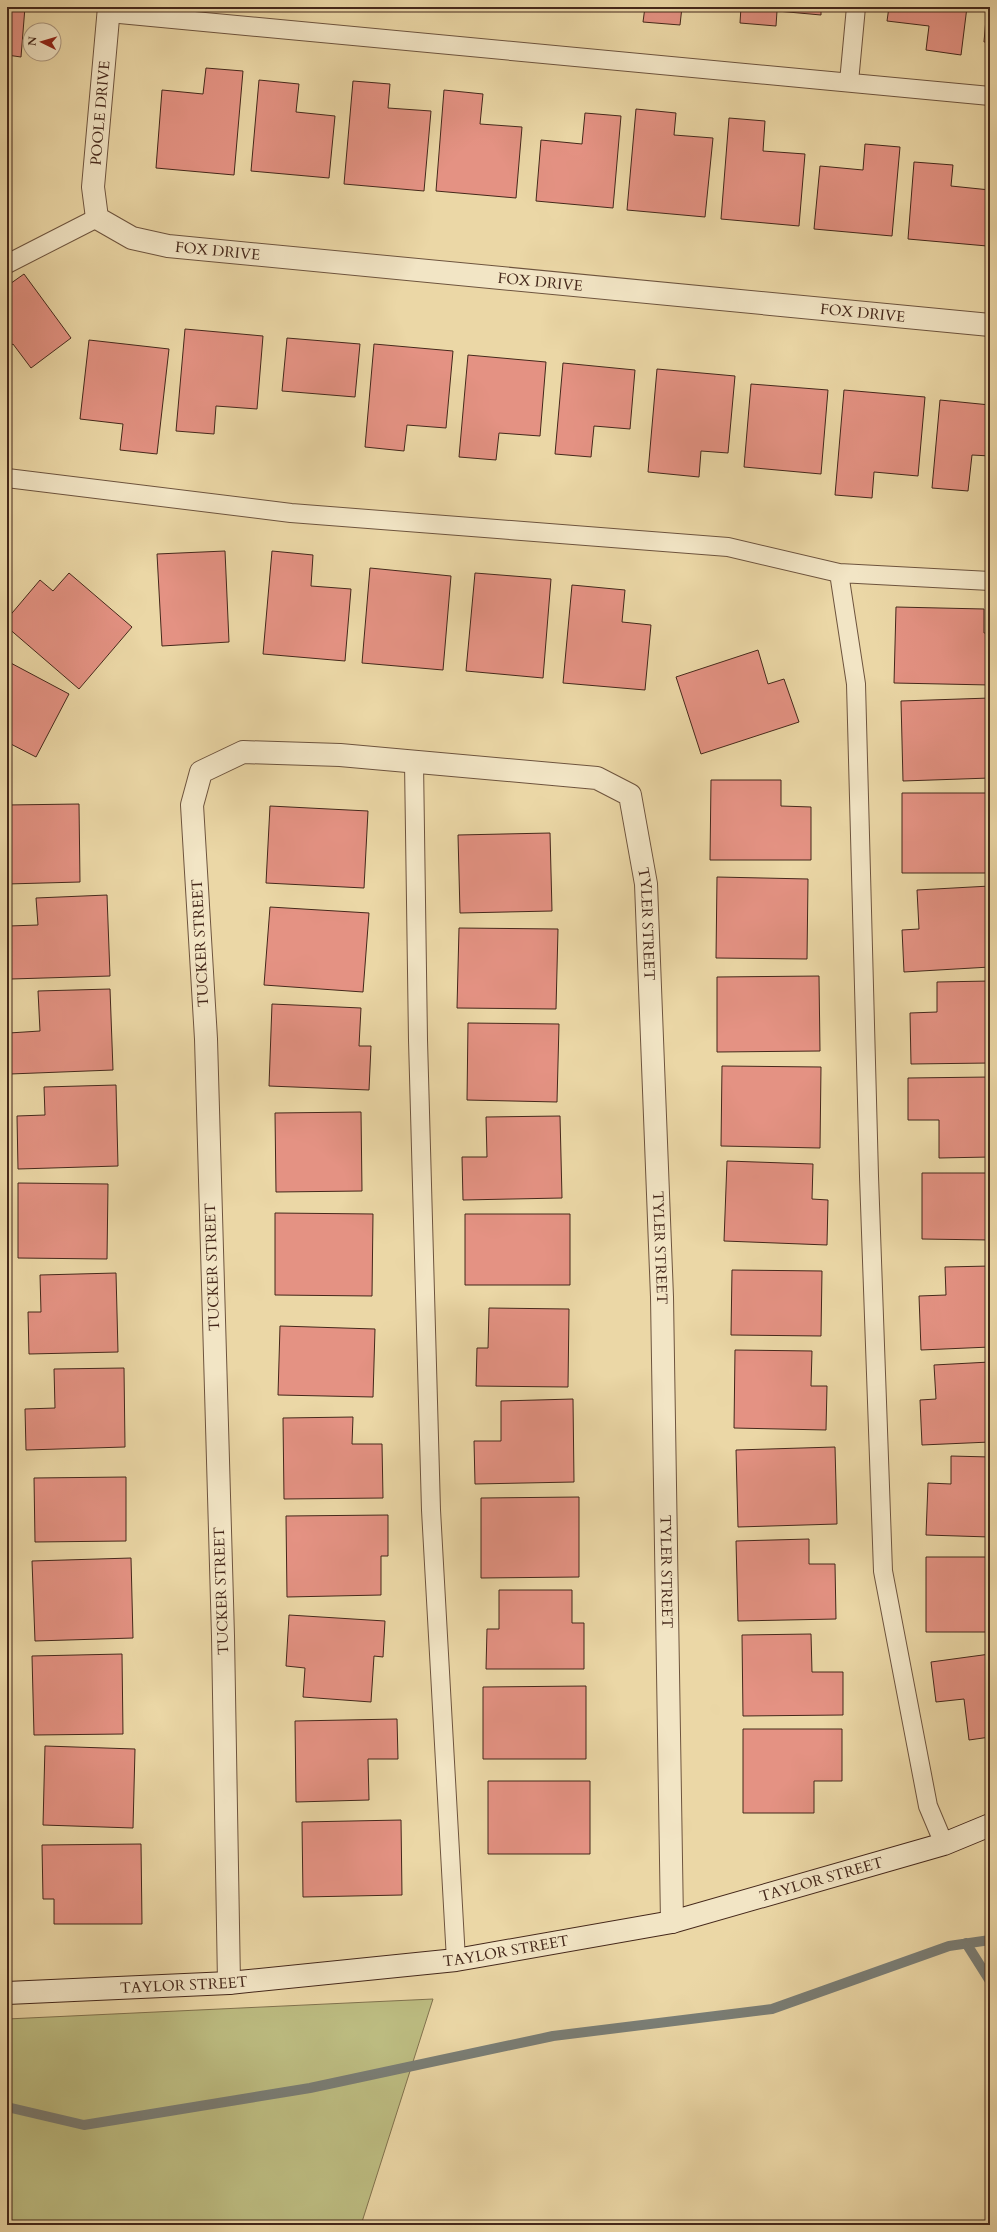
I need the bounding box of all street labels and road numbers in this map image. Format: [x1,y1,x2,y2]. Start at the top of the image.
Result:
street label: POOLE DRIVE [85,60,115,166]
street label: FOX DRIVE [174,237,261,265]
street label: FOX DRIVE [497,268,584,296]
street label: FOX DRIVE [819,299,906,327]
street label: TYLER STREET [633,866,660,981]
street label: TUCKER STREET [187,879,213,1007]
street label: TYLER STREET [648,1191,672,1305]
street label: TUCKER STREET [200,1203,224,1331]
street label: TYLER STREET [655,1515,677,1628]
street label: TUCKER STREET [209,1527,233,1655]
street label: TAYLOR STREET [757,1852,885,1906]
street label: TAYLOR STREET [442,1930,571,1971]
street label: TAYLOR STREET [120,1971,249,1998]

